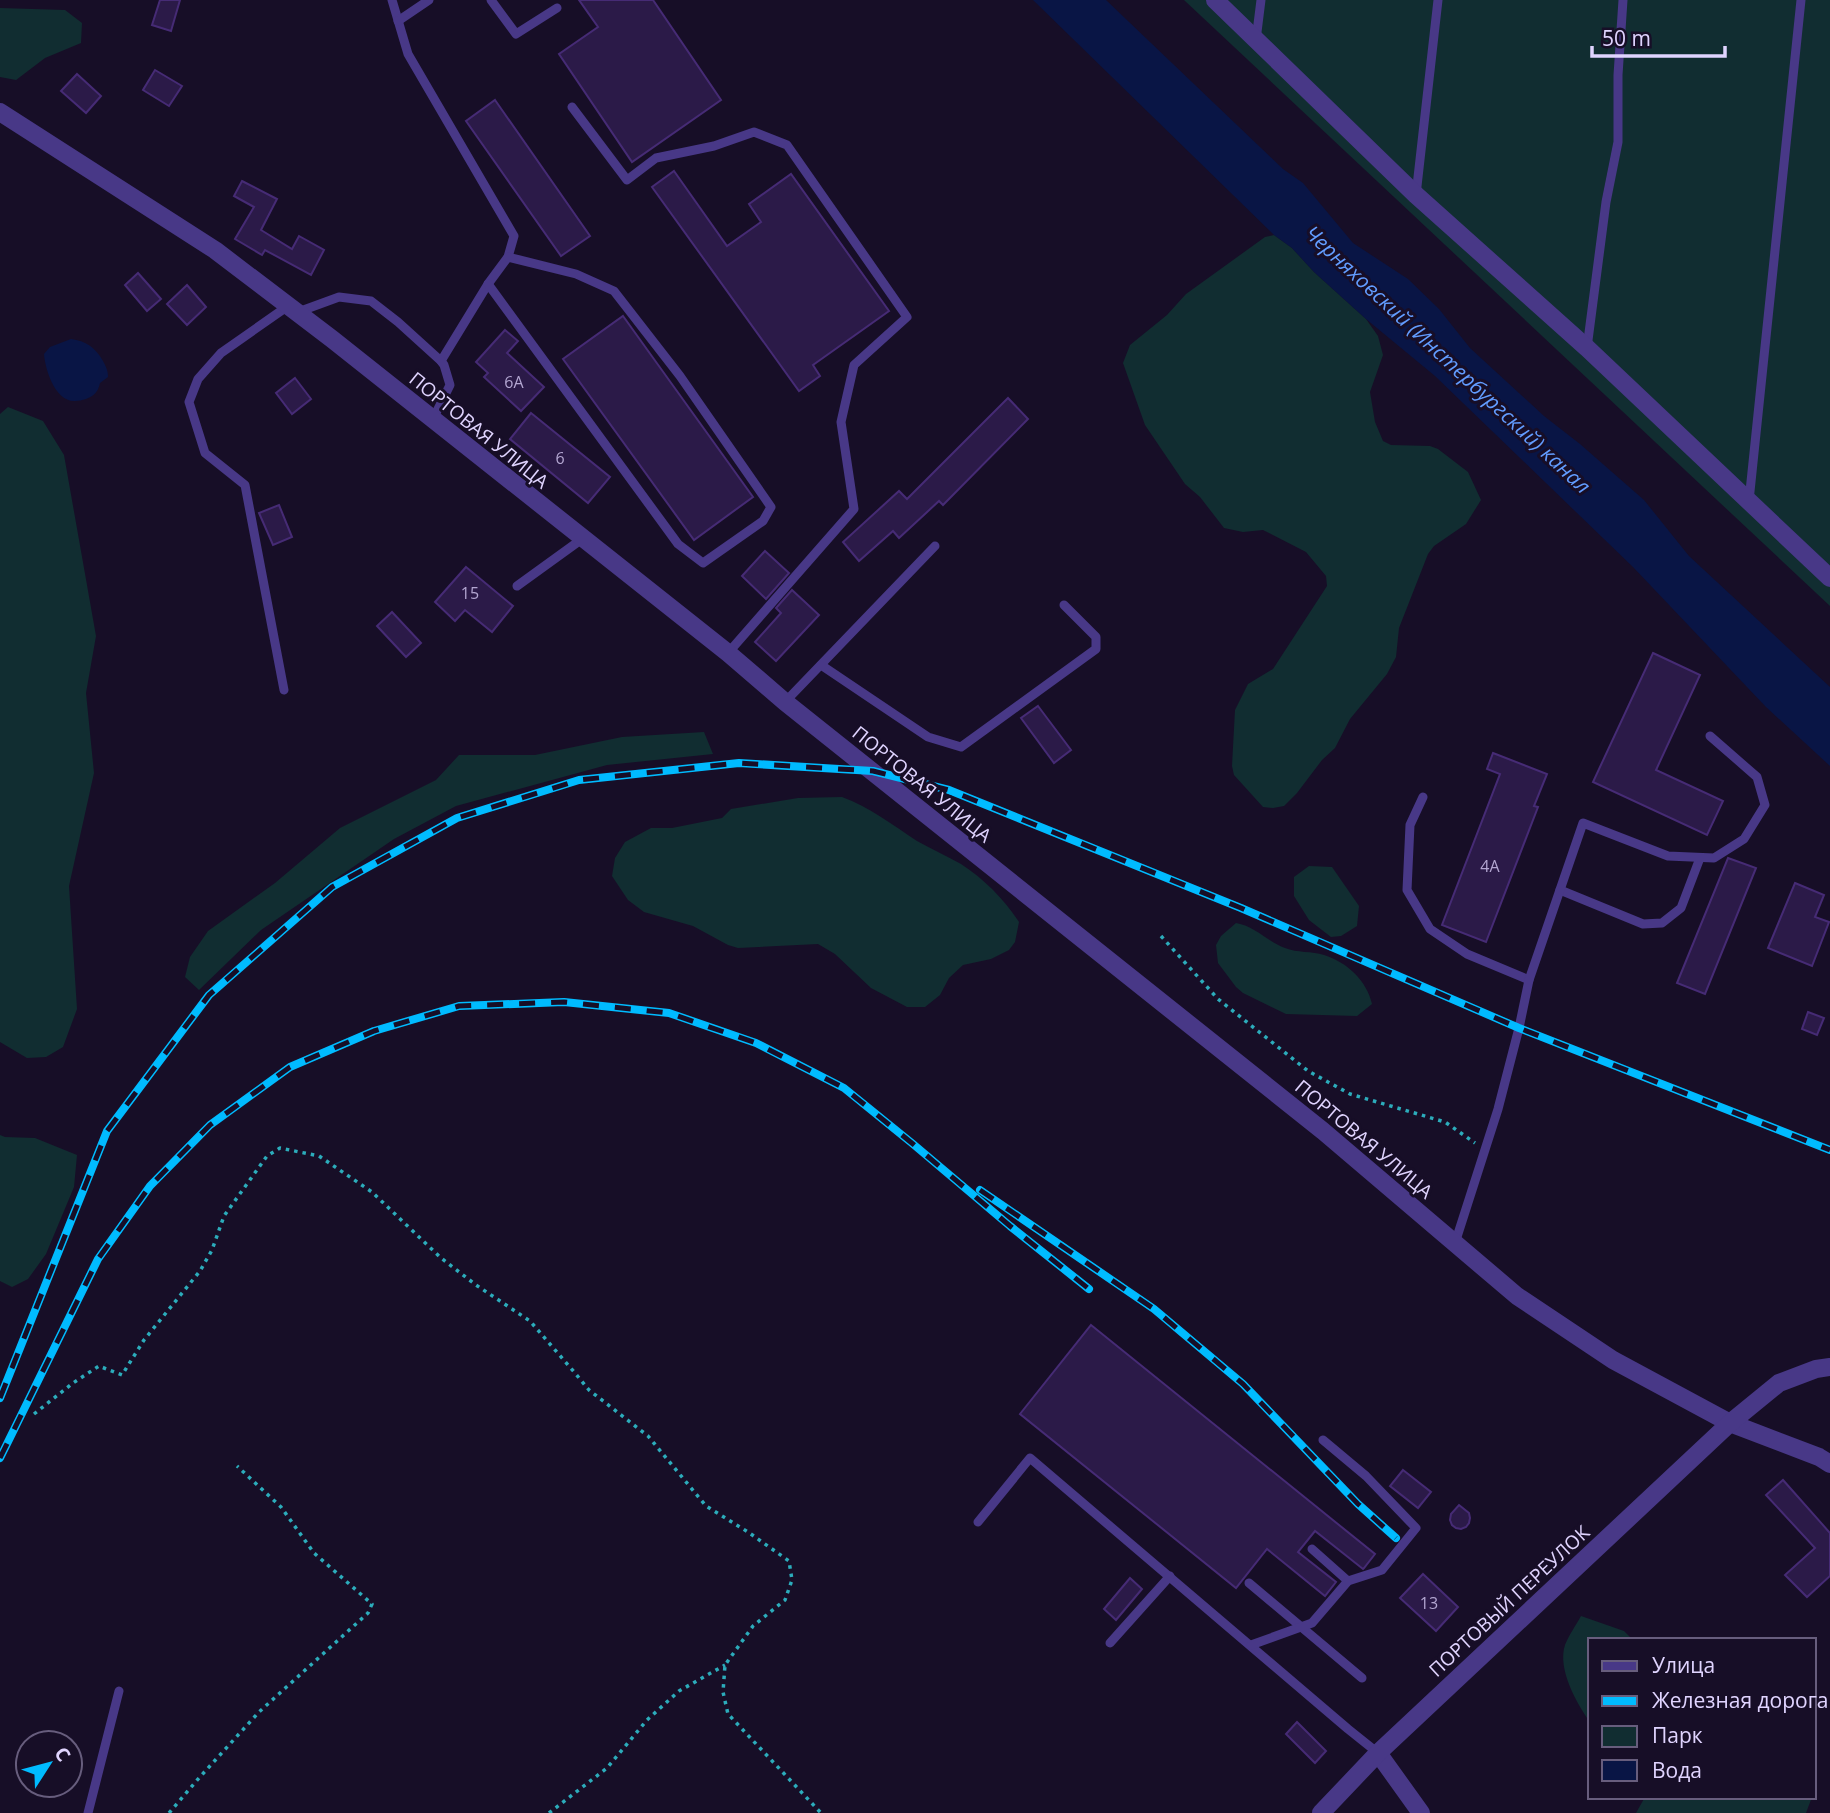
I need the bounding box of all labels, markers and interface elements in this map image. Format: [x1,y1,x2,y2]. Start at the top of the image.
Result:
scale bar [1592,14,1725,58]
text: 50 m [1602,24,1651,52]
water label: Черняховский (Инстербургский) канал [1299,219,1597,499]
street label: ПОРТОВАЯ УЛИЦА [404,366,554,494]
house number: 6А [504,371,525,393]
house number: 6 [555,447,565,469]
house number: 15 [461,582,479,604]
street label: ПОРТОВАЯ УЛИЦА [847,720,997,848]
house number: 4А [1480,855,1501,877]
street label: ПОРТОВАЯ УЛИЦА [1290,1074,1438,1204]
street label: ПОРТОВЫЙ ПЕРЕУЛОК [1423,1519,1595,1682]
house number: 13 [1420,1592,1438,1614]
legend [1588,1638,1816,1799]
text: Улица [1652,1651,1715,1679]
text: Железная дорога [1652,1686,1828,1714]
text: Парк [1652,1721,1703,1749]
north arrow [14,1729,84,1799]
text: С [49,1741,77,1767]
text: Вода [1652,1756,1702,1784]

